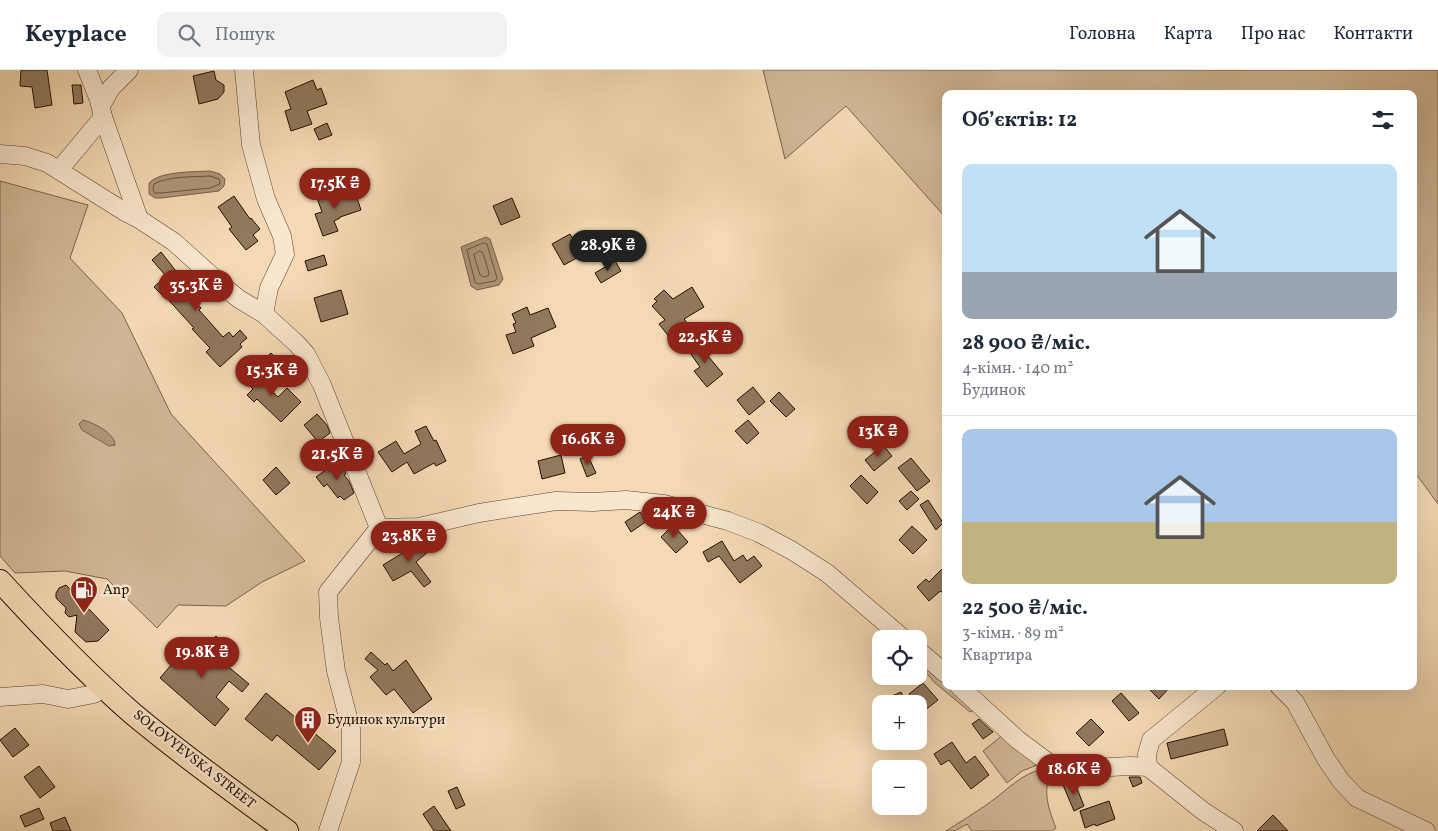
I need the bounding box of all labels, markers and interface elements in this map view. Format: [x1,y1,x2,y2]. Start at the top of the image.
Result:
search box [157,12,507,57]
text: Keyplace [25,18,127,52]
icon: search [175,21,203,49]
text: Пошук [215,22,275,48]
text: Головна [1069,22,1136,47]
text: Карта [1164,22,1213,47]
text: Про нас [1241,22,1306,47]
text: Контакти [1334,22,1413,47]
text: Об’єктів: 12 [962,106,1077,135]
icon: filters [1369,106,1397,134]
pin: 17.5K ₴ [289,168,381,210]
text: 17.5K ₴ [310,173,360,195]
icon: home [1135,196,1225,286]
pin: 28.9K ₴ [562,230,654,272]
text: 28.9K ₴ [581,235,635,257]
pin: 35.3K ₴ [150,270,242,312]
text: 35.3K ₴ [169,275,223,297]
pin: 22.5K ₴ [659,322,751,364]
text: 22.5K ₴ [678,327,732,349]
text: 28 900 ₴/міс. [962,329,1090,358]
pin: 15.3K ₴ [226,354,318,397]
text: 4-кімн. · 140 m² [962,358,1073,380]
text: 15.3K ₴ [246,360,298,382]
text: Будинок [962,380,1026,402]
pin: 13K ₴ [843,416,913,458]
text: 13K ₴ [858,421,898,443]
pin: 16.6K ₴ [542,424,634,466]
text: 16.6K ₴ [561,429,615,451]
pin: 21.5K ₴ [291,438,383,481]
text: 21.5K ₴ [311,444,363,466]
icon: home [1135,462,1225,552]
pin: 24K ₴ [639,496,709,539]
text: 24K ₴ [653,502,695,524]
pin: 23.8K ₴ [363,520,455,563]
text: 23.8K ₴ [382,526,436,548]
fuel station icon: Anp [69,575,99,614]
place label: Anp [103,581,129,600]
text: 22 500 ₴/міс. [962,594,1088,623]
text: 3-кімн. · 89 m² [962,623,1064,645]
map controls [872,630,927,815]
button: locate [872,630,927,685]
pin: 19.8K ₴ [156,636,248,679]
text: 19.8K ₴ [175,642,229,664]
text: Квартира [962,645,1032,667]
button: + [872,695,927,750]
building icon: Будинок культури [293,705,323,744]
street label: SOLOVYEVSKA STREET [129,706,259,814]
place label: Будинок культури [327,711,446,730]
pin: 18.6K ₴ [1028,754,1120,796]
text: 18.6K ₴ [1047,759,1101,781]
button: − [872,760,927,815]

